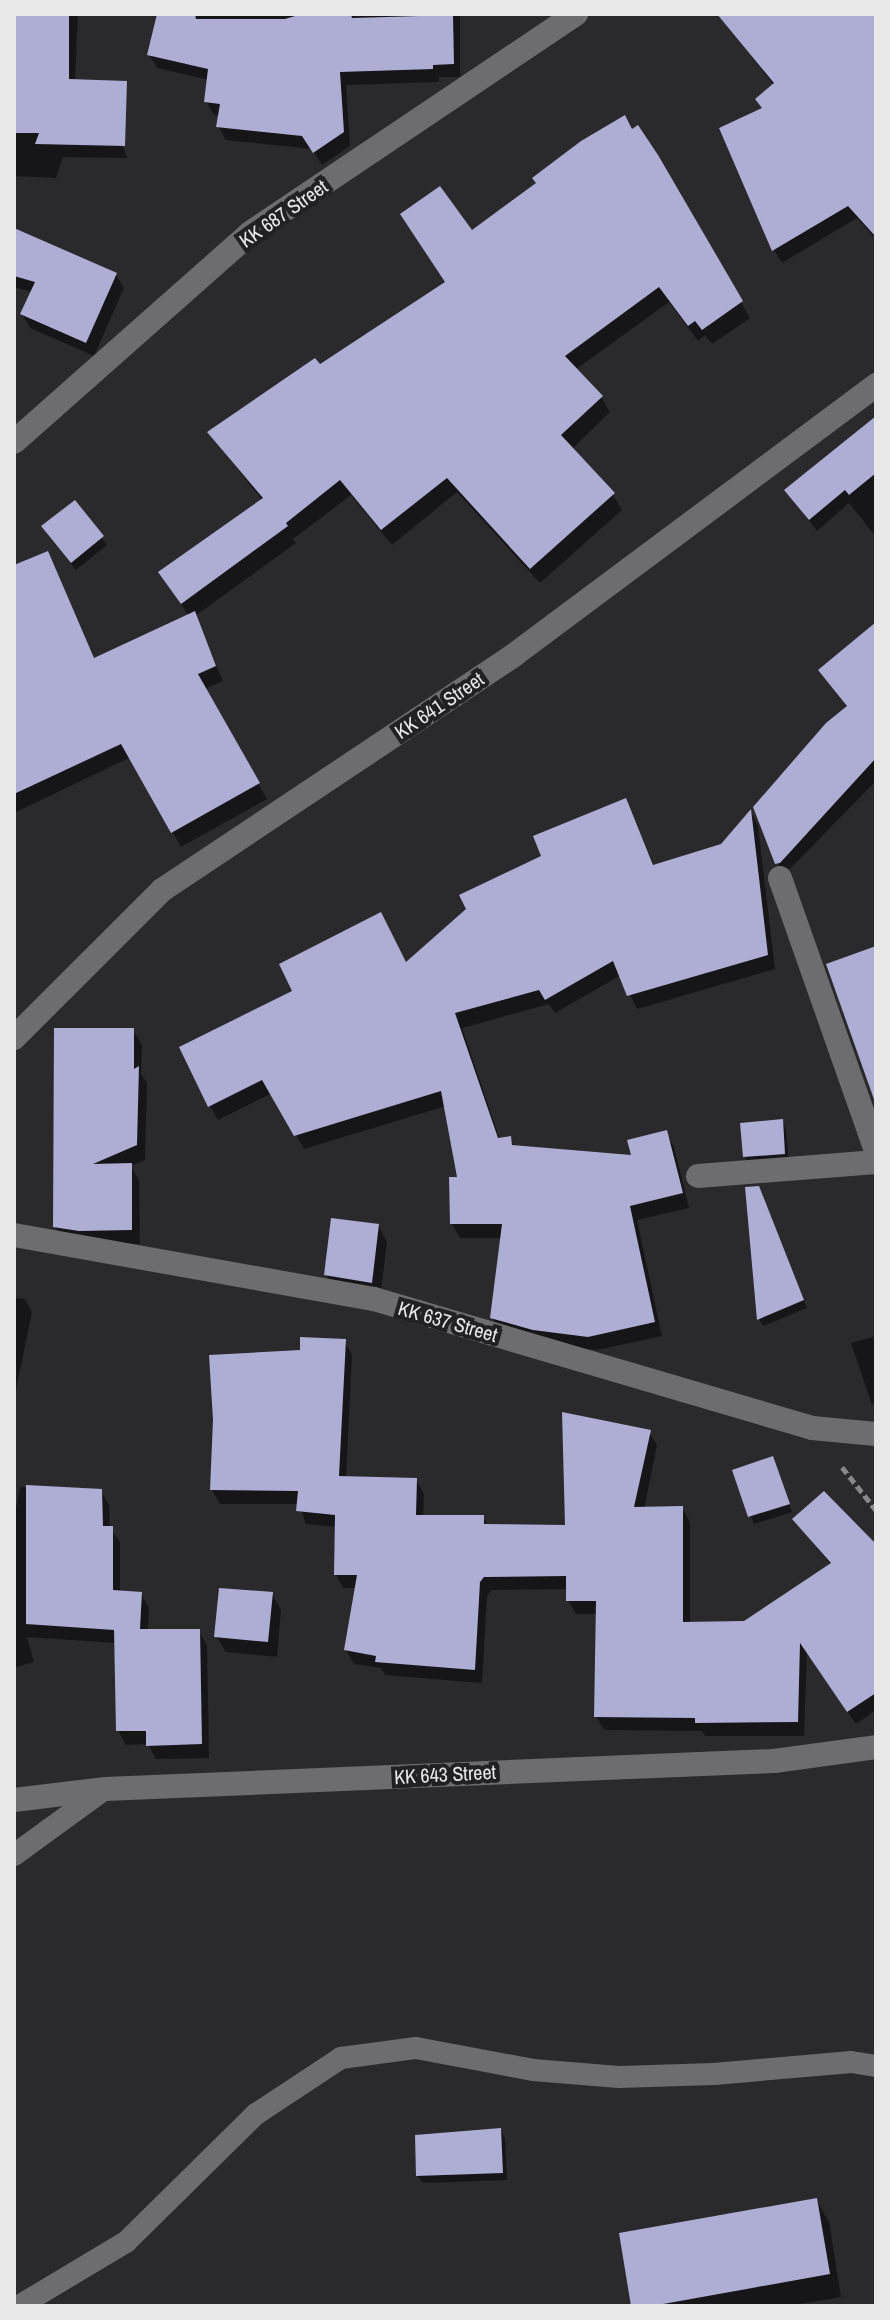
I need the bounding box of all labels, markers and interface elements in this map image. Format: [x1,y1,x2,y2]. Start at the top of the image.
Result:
street label: KK 687 Street [234,174,332,252]
street label: KK 641 Street [390,666,488,744]
street label: KK 637 Street [396,1295,500,1347]
street label: KK 643 Street [393,1759,497,1789]

